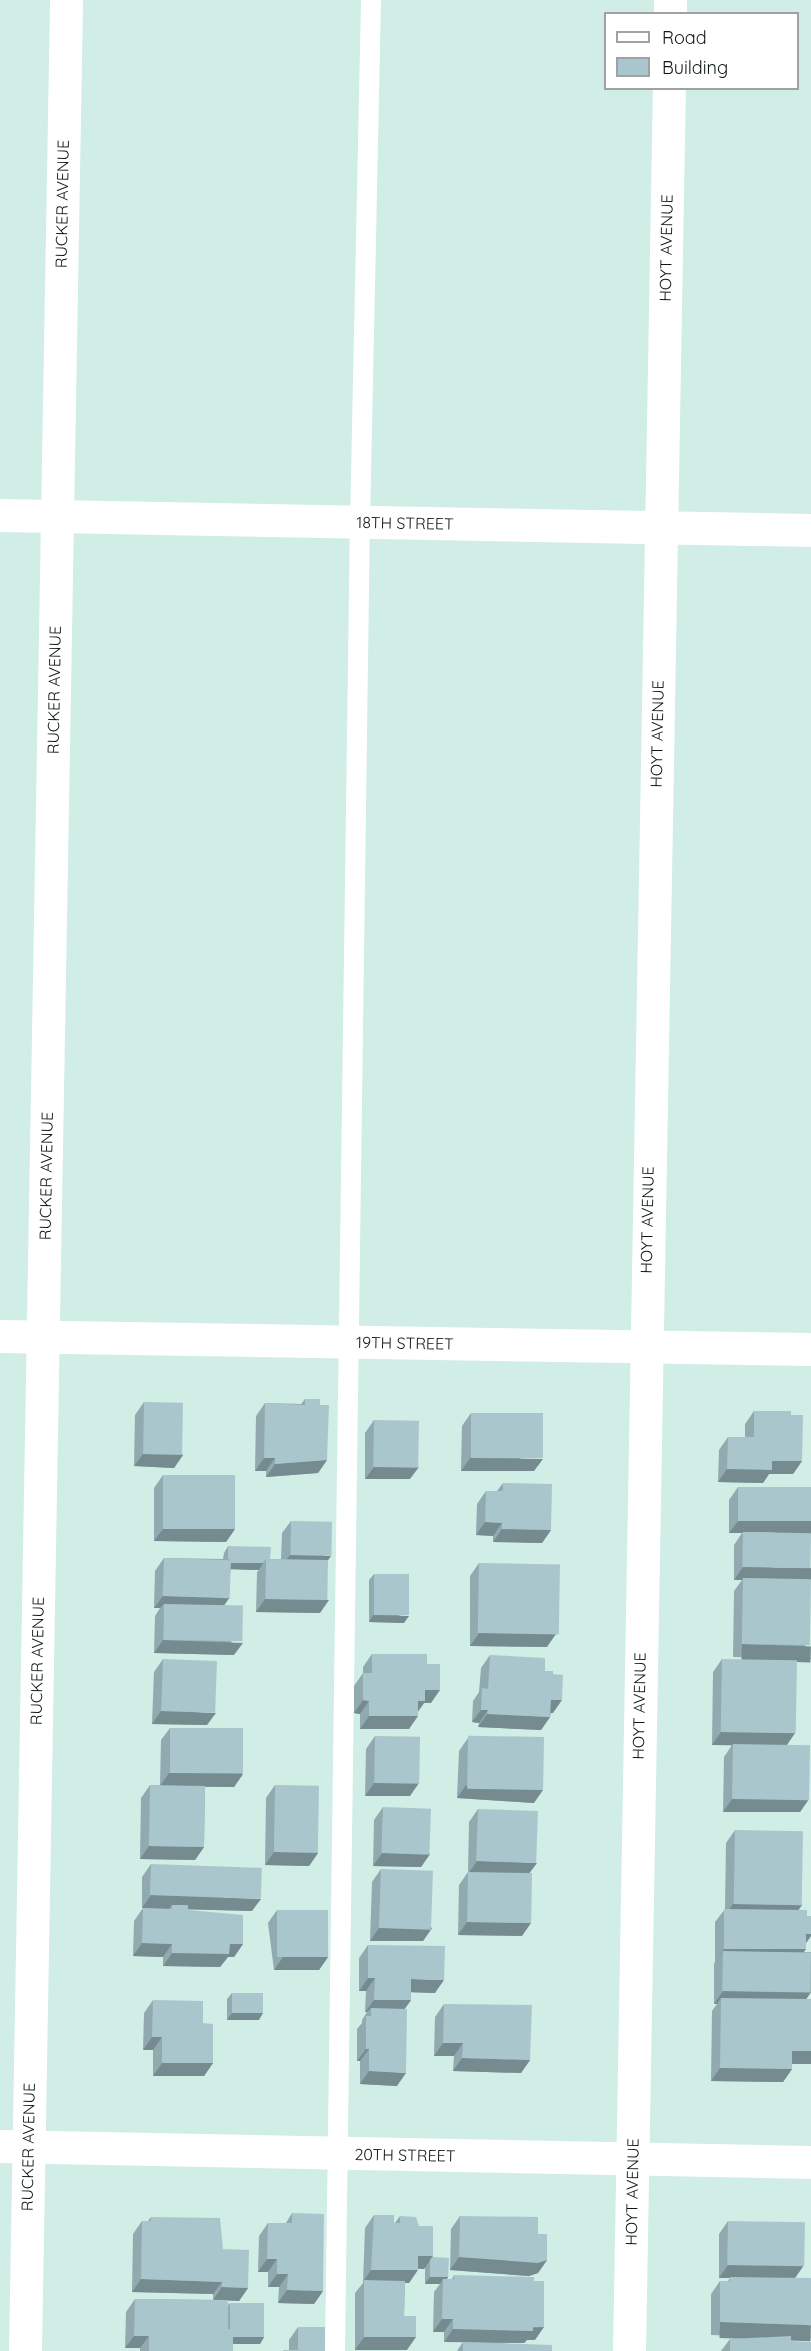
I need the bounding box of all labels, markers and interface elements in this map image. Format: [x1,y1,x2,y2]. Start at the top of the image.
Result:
legend [604,12,799,90]
text: Road [662,26,707,49]
text: Building [662,56,728,79]
street label: RUCKER AVENUE [51,140,73,268]
street label: HOYT AVENUE [655,194,677,302]
street label: 18TH STREET [356,513,454,533]
street label: RUCKER AVENUE [43,626,65,754]
street label: HOYT AVENUE [646,680,668,788]
street label: RUCKER AVENUE [35,1112,57,1240]
street label: HOYT AVENUE [636,1166,658,1274]
street label: 19TH STREET [356,1333,454,1353]
street label: RUCKER AVENUE [26,1597,48,1725]
street label: HOYT AVENUE [628,1652,650,1760]
street label: RUCKER AVENUE [17,2083,39,2211]
street label: HOYT AVENUE [621,2138,643,2246]
street label: 20TH STREET [354,2145,456,2165]

